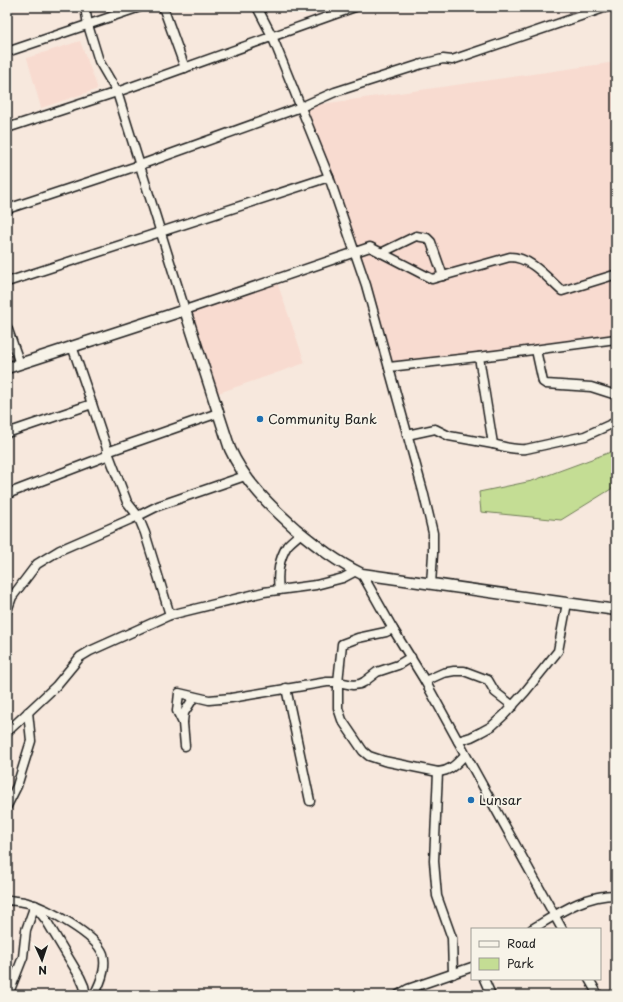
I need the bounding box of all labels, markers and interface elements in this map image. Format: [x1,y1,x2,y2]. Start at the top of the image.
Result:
place label: Community Bank [268,409,377,428]
marker: Community Bank [255,414,265,424]
place label: Lunsar [479,790,522,809]
marker: Lunsar [466,795,476,805]
legend [471,928,601,980]
text: Road [507,934,536,952]
north arrow [22,940,62,980]
text: Park [507,954,534,972]
text: N [37,962,47,979]

